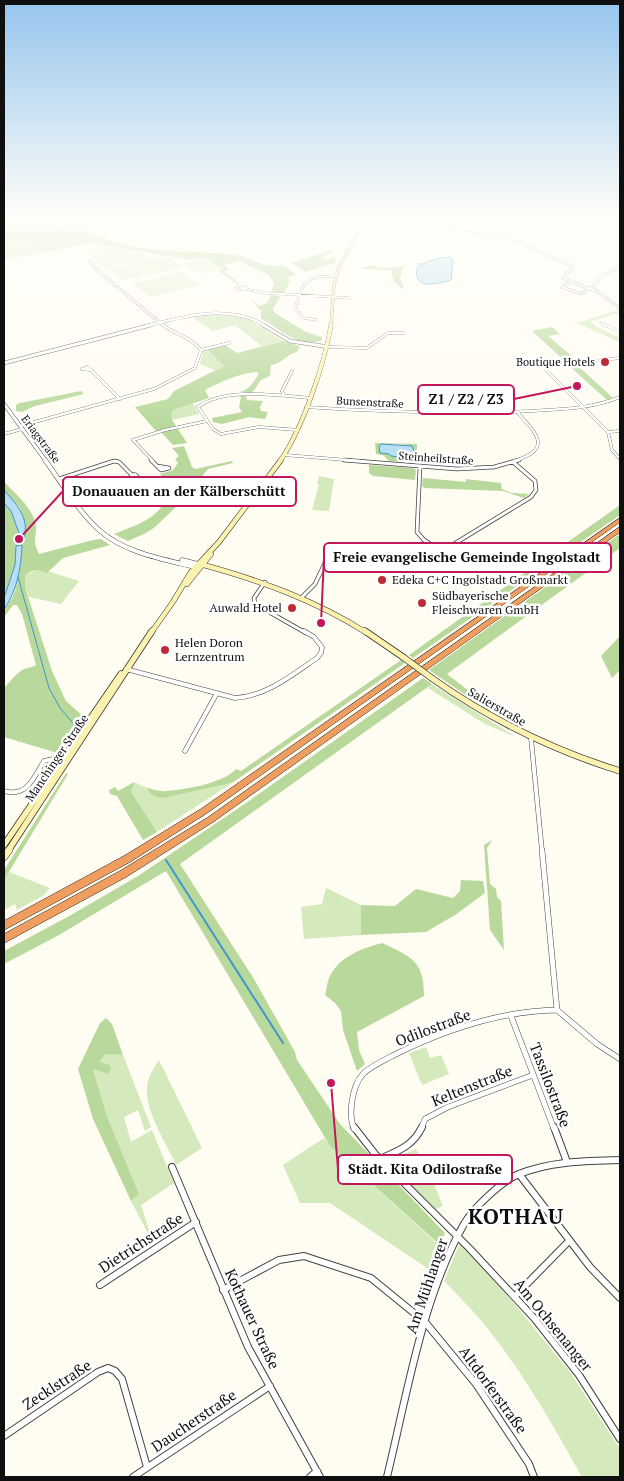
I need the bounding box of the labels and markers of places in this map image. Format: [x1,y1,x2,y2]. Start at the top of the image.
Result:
place label: Boutique Hotels [516,355,595,369]
marker: Boutique Hotels [599,356,611,368]
callout: Z1 / Z2 / Z3 [418,385,514,414]
callout: Donauauen an der Kälberschütt [63,477,296,506]
callout: Freie evangelische Gemeinde Ingolstadt [324,543,611,572]
place label: Edeka C+C Ingolstadt Großmarkt [392,572,569,587]
marker: Edeka C+C Ingolstadt Großmarkt [376,574,388,586]
place label: Südbayerische Fleischwaren GmbH [432,588,539,617]
marker: Südbayerische Fleischwaren GmbH [416,597,428,609]
place label: Auwald Hotel [210,600,282,615]
marker: Auwald Hotel [286,602,298,614]
place label: Helen Doron Lernzentrum [175,635,245,664]
marker: Helen Doron Lernzentrum [159,644,171,656]
callout: Städt. Kita Odilostraße [338,1155,512,1184]

